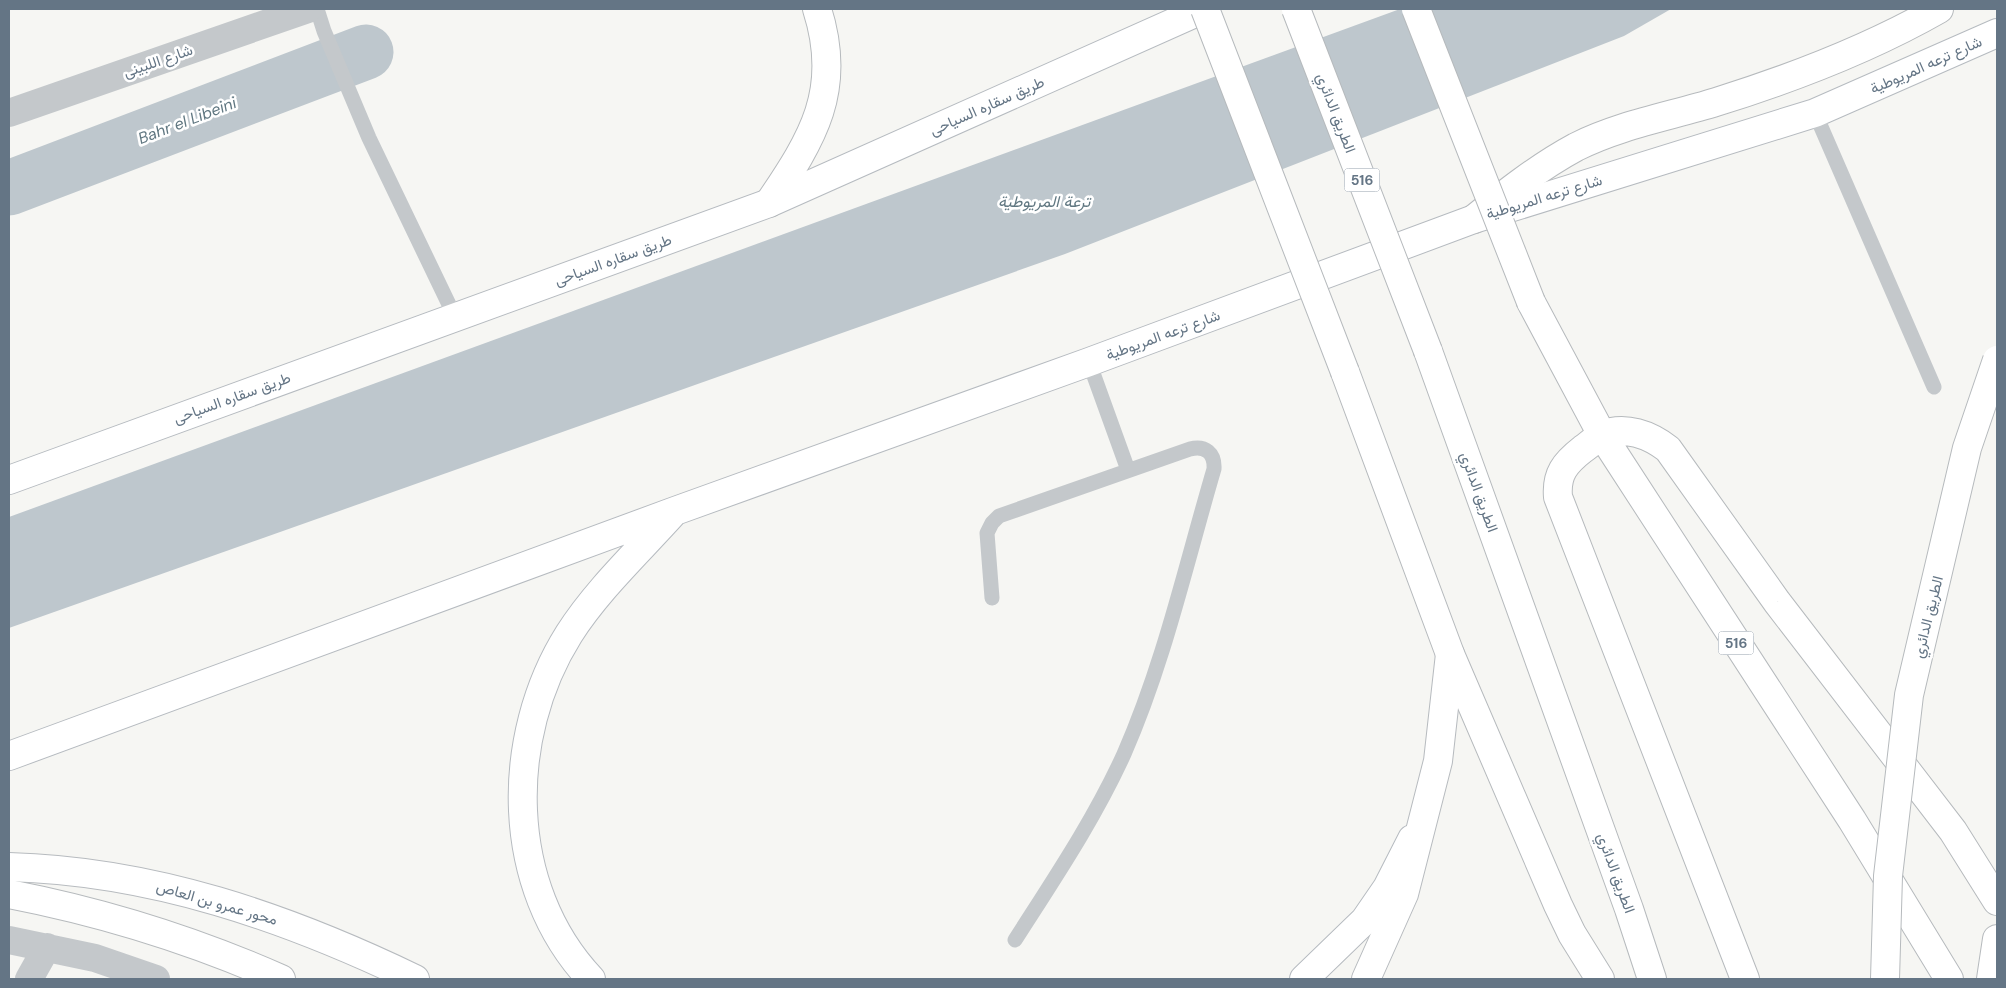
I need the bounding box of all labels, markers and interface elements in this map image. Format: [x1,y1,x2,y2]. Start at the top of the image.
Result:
street label: شارع ترعه المريوطية [1867,31,1986,100]
street label: شارع اللبينى [121,40,196,83]
street label: الطريق الدائري [1309,70,1360,157]
street label: طريق سقاره السياحى [926,72,1048,140]
water label: Bahr el Libeini [135,92,240,149]
road number: 516 [1344,168,1380,192]
street label: شارع ترعه المريوطية [1484,170,1605,225]
water label: ترعة المريوطية [998,191,1092,212]
street label: طريق سقاره السياحى [552,229,675,291]
street label: شارع ترعه المريوطية [1103,305,1223,366]
street label: طريق سقاره السياحى [171,367,294,429]
street label: الطريق الدائري [1452,449,1503,536]
street label: الطريق الدائري [1908,574,1951,661]
road number: 516 [1718,632,1754,654]
street label: الطريق الدائري [1589,830,1640,917]
street label: محور عمرو بن العاص [154,876,280,930]

